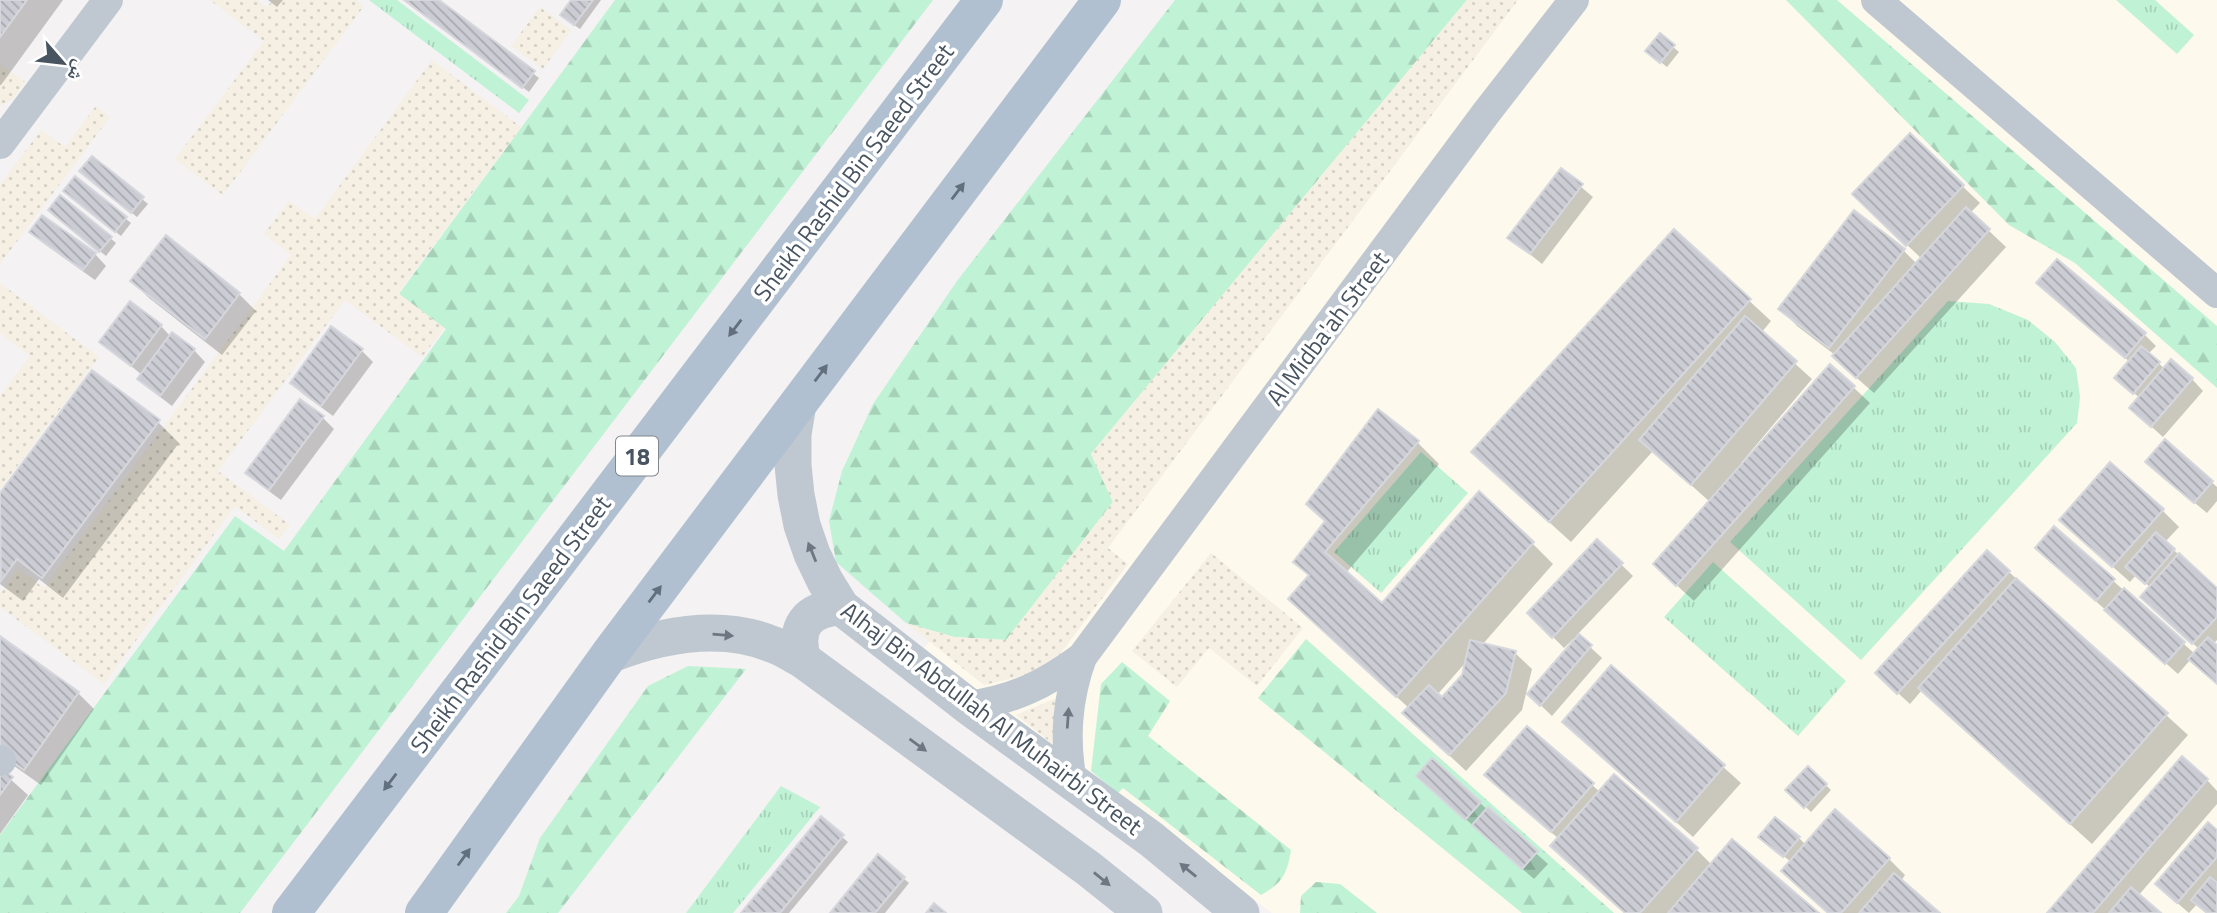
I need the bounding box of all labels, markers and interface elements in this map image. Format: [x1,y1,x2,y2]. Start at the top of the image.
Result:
north arrow [28,28,98,98]
street label: Sheikh Rashid Bin Saeed Street [744,35,962,308]
text: ش [61,56,96,87]
one-way arrow [951,182,965,200]
street label: Al Midba'ah Street [1257,243,1397,413]
one-way arrow [728,318,743,336]
one-way arrow [814,364,828,382]
road number: 18 [616,436,658,476]
street label: Sheikh Rashid Bin Saeed Street [401,487,619,760]
one-way arrow [807,542,818,563]
one-way arrow [648,585,662,603]
street label: Alhaj Bin Abdullah Al Muhairbi Street [834,593,1151,844]
one-way arrow [712,630,734,641]
one-way arrow [1063,707,1074,729]
one-way arrow [909,737,927,751]
one-way arrow [384,773,398,791]
one-way arrow [457,848,471,867]
one-way arrow [1179,863,1196,878]
one-way arrow [1093,871,1110,886]

